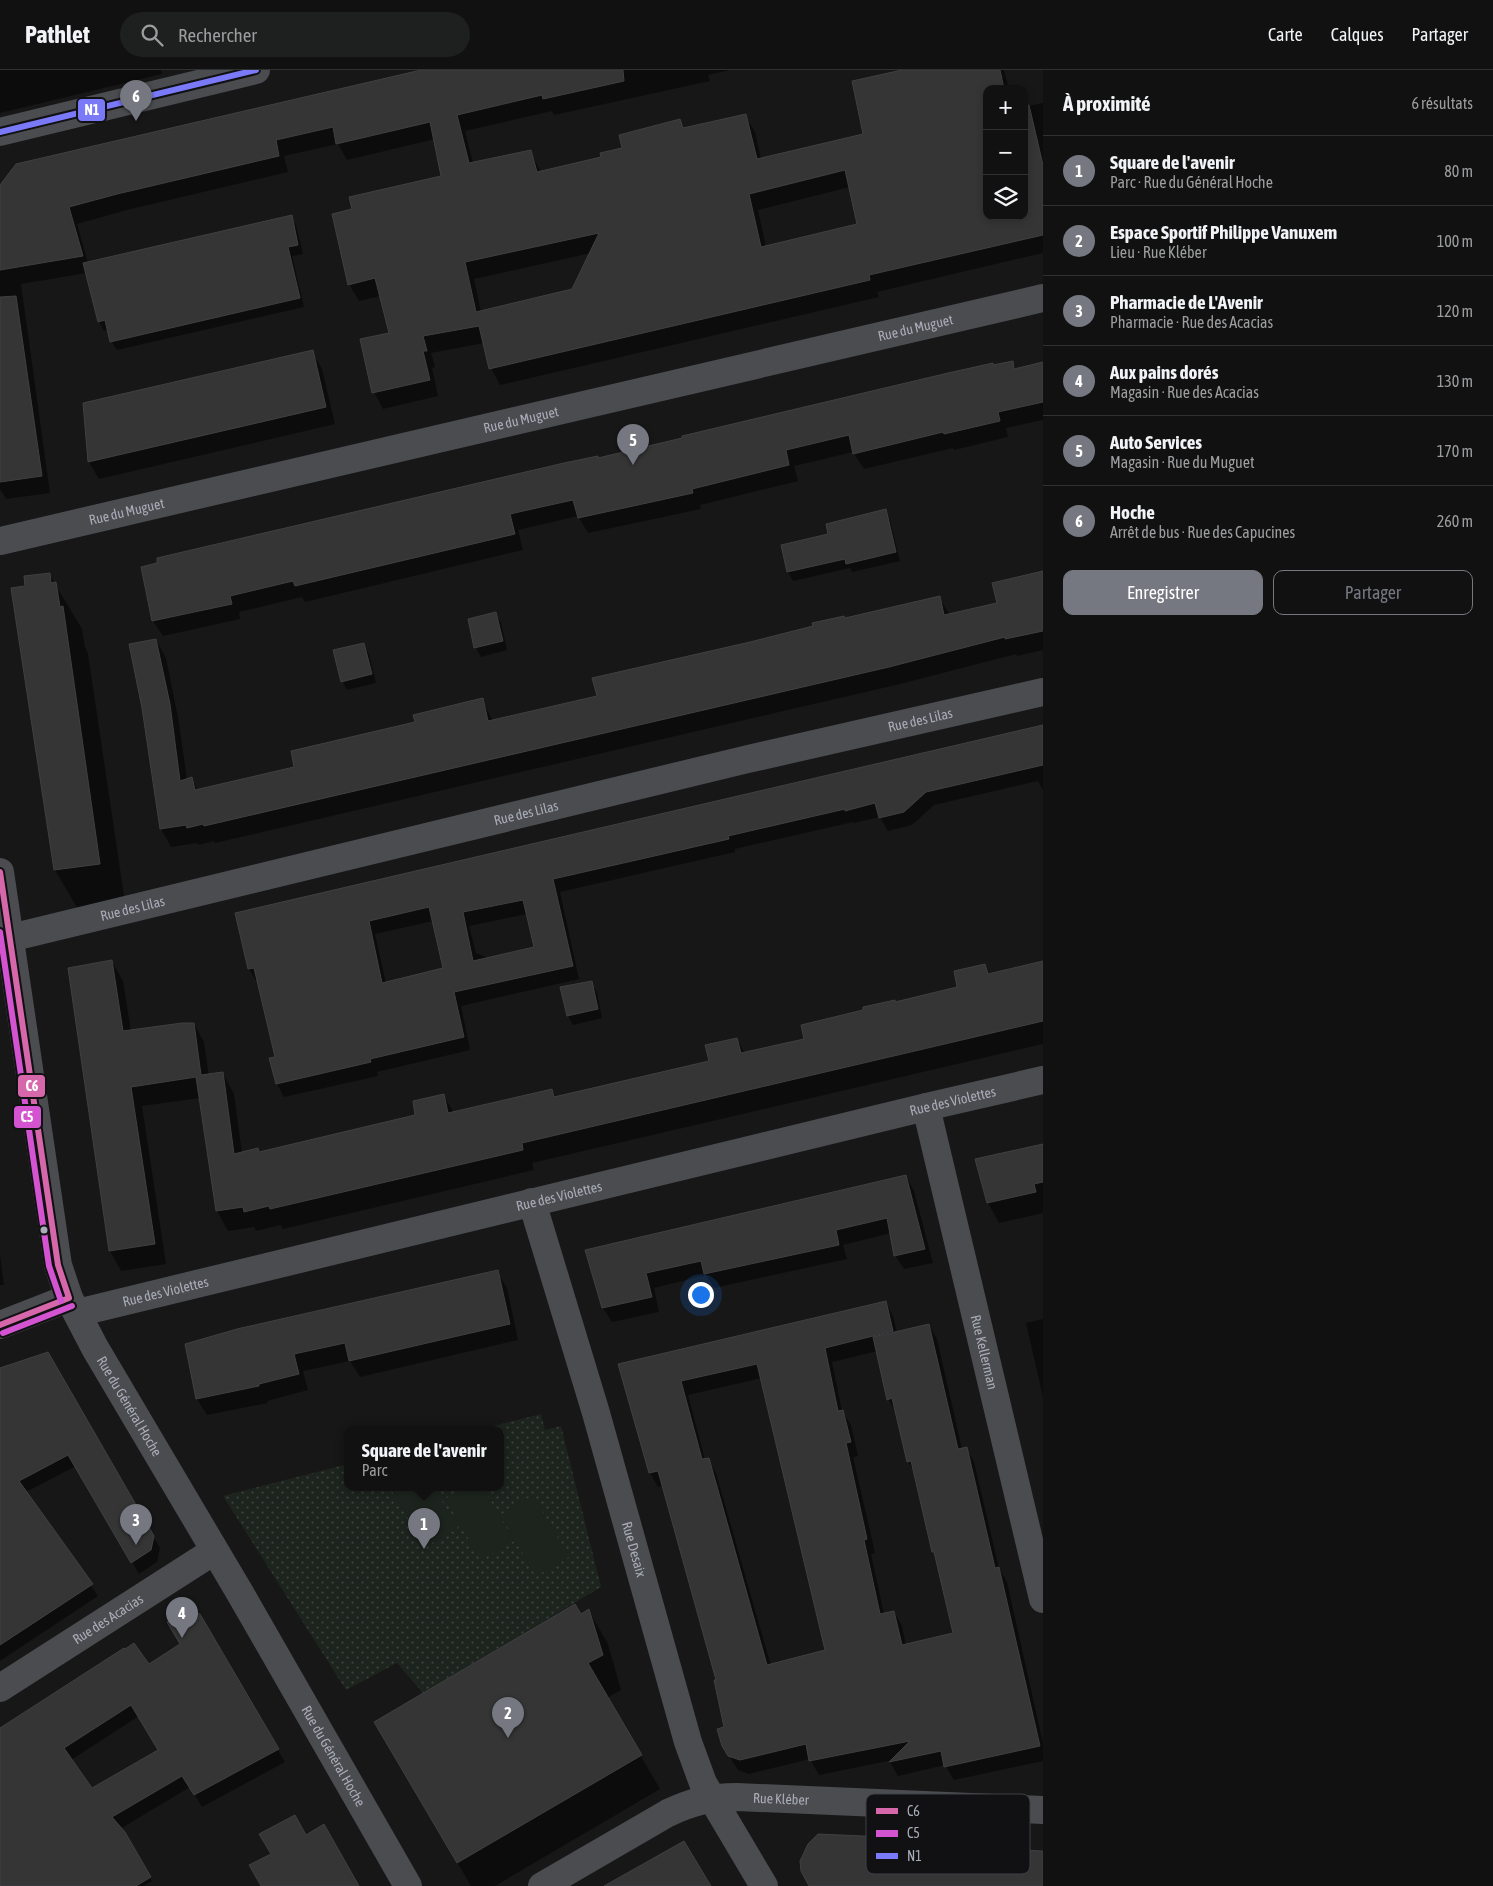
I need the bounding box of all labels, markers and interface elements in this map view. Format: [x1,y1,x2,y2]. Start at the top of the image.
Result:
search box [120,12,470,57]
text: Pathlet [25,21,90,48]
icon: search [138,21,166,49]
text: Rechercher [178,24,257,46]
text: Carte [1268,24,1303,45]
text: Calques [1331,24,1384,45]
text: Partager [1412,24,1468,45]
pin: 6 [120,80,152,121]
map controls [983,85,1028,220]
button: + [983,85,1028,130]
text: À proximité [1063,91,1151,115]
text: 6 résultats [1411,94,1473,112]
line badge: N1 [77,98,106,122]
text: N1 [85,102,100,118]
button: − [983,130,1028,175]
text: Square de l'avenir [1110,151,1235,173]
text: 1 [1075,162,1083,180]
text: 80 m [1444,162,1473,180]
text: Parc · Rue du Général Hoche [1110,173,1273,191]
button: layers [983,175,1028,220]
text: Espace Sportif Philippe Vanuxem [1110,221,1337,243]
text: 2 [1075,232,1083,250]
text: 100 m [1437,232,1473,250]
text: Lieu · Rue Kléber [1110,243,1207,261]
text: Pharmacie de L'Avenir [1110,291,1263,313]
text: 3 [1075,302,1083,320]
text: 120 m [1437,302,1473,320]
street label: Rue du Muguet [876,311,955,344]
text: Pharmacie · Rue des Acacias [1110,313,1273,331]
text: Aux pains dorés [1110,361,1218,383]
text: 4 [1075,372,1083,390]
text: 130 m [1437,372,1473,390]
text: Magasin · Rue des Acacias [1110,383,1259,401]
street label: Rue du Muguet [482,403,560,436]
pin: 5 [617,424,649,465]
text: Auto Services [1110,431,1202,453]
text: 5 [1075,442,1083,460]
text: 170 m [1437,442,1473,460]
text: Magasin · Rue du Muguet [1110,453,1255,471]
street label: Rue du Muguet [87,495,166,528]
text: Hoche [1110,501,1155,523]
text: 6 [1075,512,1083,530]
text: 260 m [1437,512,1473,530]
text: Arrêt de bus · Rue des Capucines [1110,523,1295,541]
button: Enregistrer [1063,570,1263,615]
button: Partager [1273,570,1473,615]
street label: Rue des Lilas [886,705,954,735]
street label: Rue des Lilas [492,797,560,828]
street label: Rue des Lilas [99,893,166,924]
line badge: C6 [17,1074,46,1098]
text: C6 [26,1078,39,1094]
street label: Rue des Violettes [908,1083,997,1119]
line badge: C5 [13,1105,42,1129]
text: C5 [21,1109,34,1125]
street label: Rue des Violettes [514,1178,604,1214]
unlabelled marker [39,1225,49,1235]
street label: Rue des Violettes [121,1273,210,1310]
your location [688,1282,714,1308]
street label: Rue Kellerman [968,1313,1001,1391]
street label: Rue du Général Hoche [94,1353,165,1459]
popup [344,1426,504,1491]
text: Square de l'avenir [362,1439,486,1461]
text: Parc [362,1461,387,1479]
pin: 3 [120,1504,152,1545]
pin: 1 [408,1508,440,1549]
street label: Rue Desaix [619,1520,650,1579]
street label: Rue des Acacias [70,1591,146,1647]
pin: 4 [166,1597,198,1638]
pin: 2 [492,1697,524,1738]
street label: Rue du Général Hoche [298,1703,369,1809]
street label: Rue Kléber [753,1790,810,1808]
legend [866,1794,1030,1874]
text: C6 [907,1803,920,1819]
text: C5 [907,1825,920,1841]
text: N1 [907,1848,922,1864]

